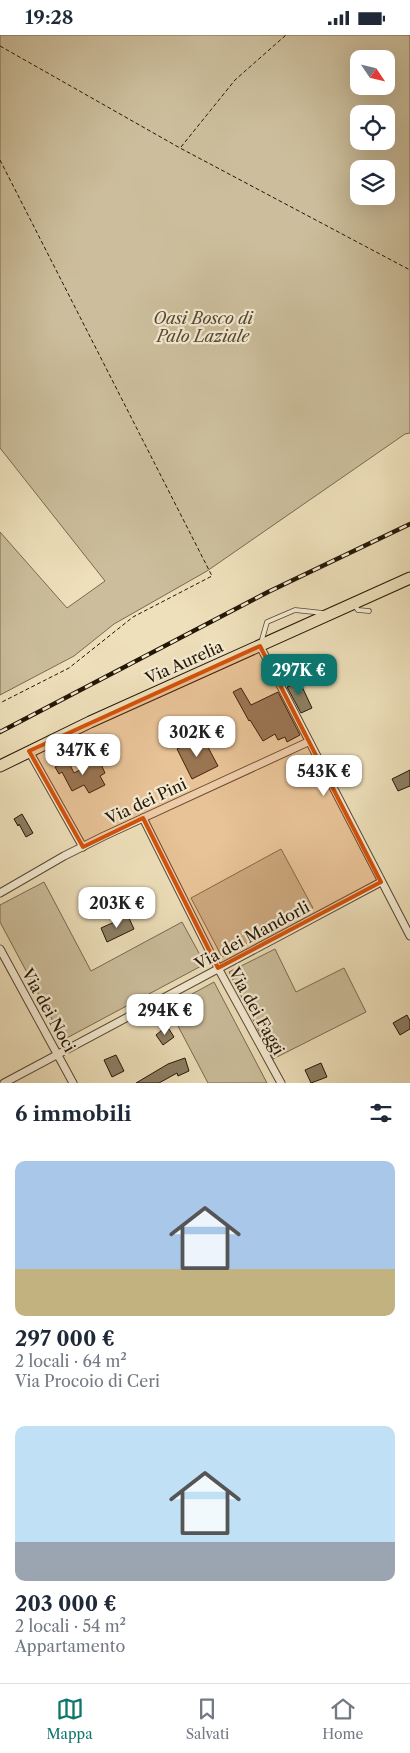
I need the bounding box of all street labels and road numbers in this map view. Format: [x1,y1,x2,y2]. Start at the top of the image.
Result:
street label: Via Aurelia [141,636,227,688]
street label: Via dei Pini [101,773,190,829]
street label: Via dei Mandorli [190,896,313,974]
street label: Via dei Faggi [224,963,289,1058]
street label: Via dei Noci [17,964,80,1055]

